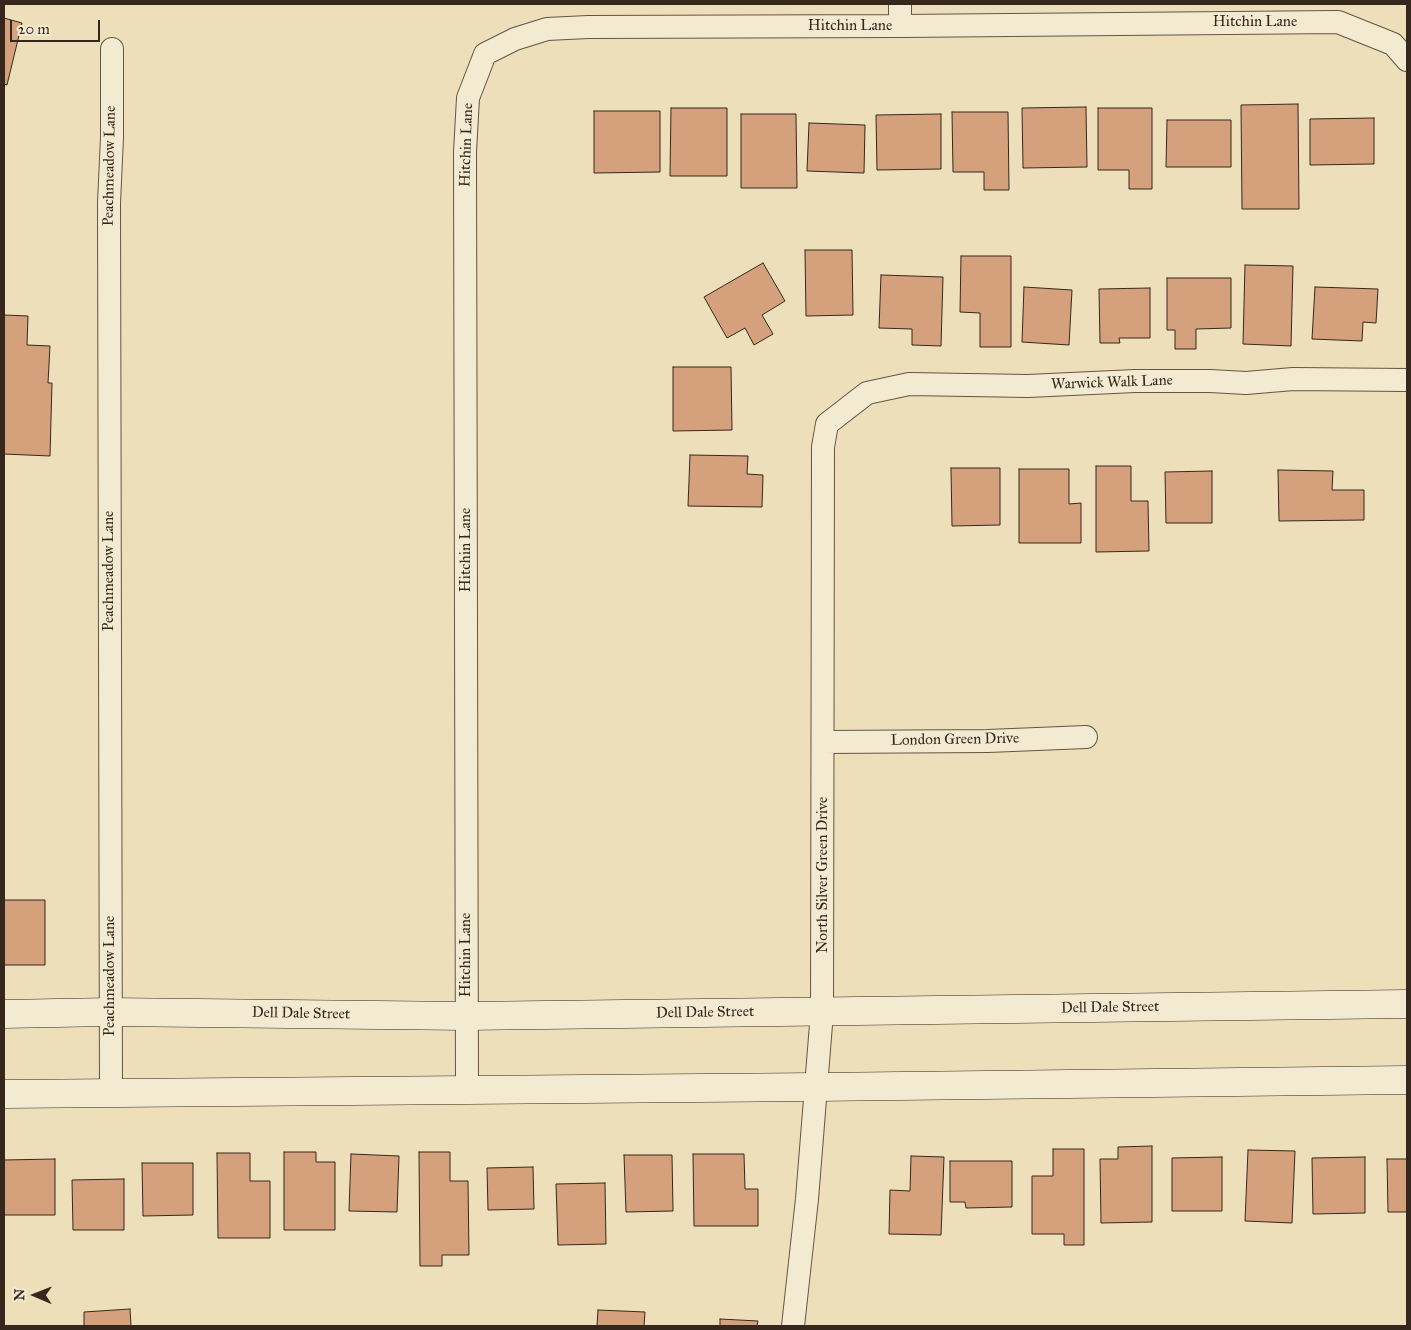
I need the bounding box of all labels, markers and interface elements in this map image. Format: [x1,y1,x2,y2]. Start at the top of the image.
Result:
scale bar [12,10,102,42]
street label: Hitchin Lane [1213,13,1297,31]
street label: Hitchin Lane [808,17,892,35]
text: 20 m [18,20,50,38]
street label: Hitchin Lane [457,103,477,187]
street label: Peachmeadow Lane [100,106,120,226]
street label: Warwick Walk Lane [1051,372,1173,394]
street label: Hitchin Lane [457,508,475,592]
street label: Peachmeadow Lane [100,511,118,631]
street label: London Green Drive [891,730,1019,750]
street label: North Silver Green Drive [814,797,832,953]
street label: Hitchin Lane [457,913,475,997]
street label: Peachmeadow Lane [101,916,119,1036]
street label: Dell Dale Street [1061,998,1159,1018]
street label: Dell Dale Street [656,1003,754,1023]
street label: Dell Dale Street [252,1004,350,1024]
north arrow [10,1270,60,1320]
text: N [11,1289,28,1301]

